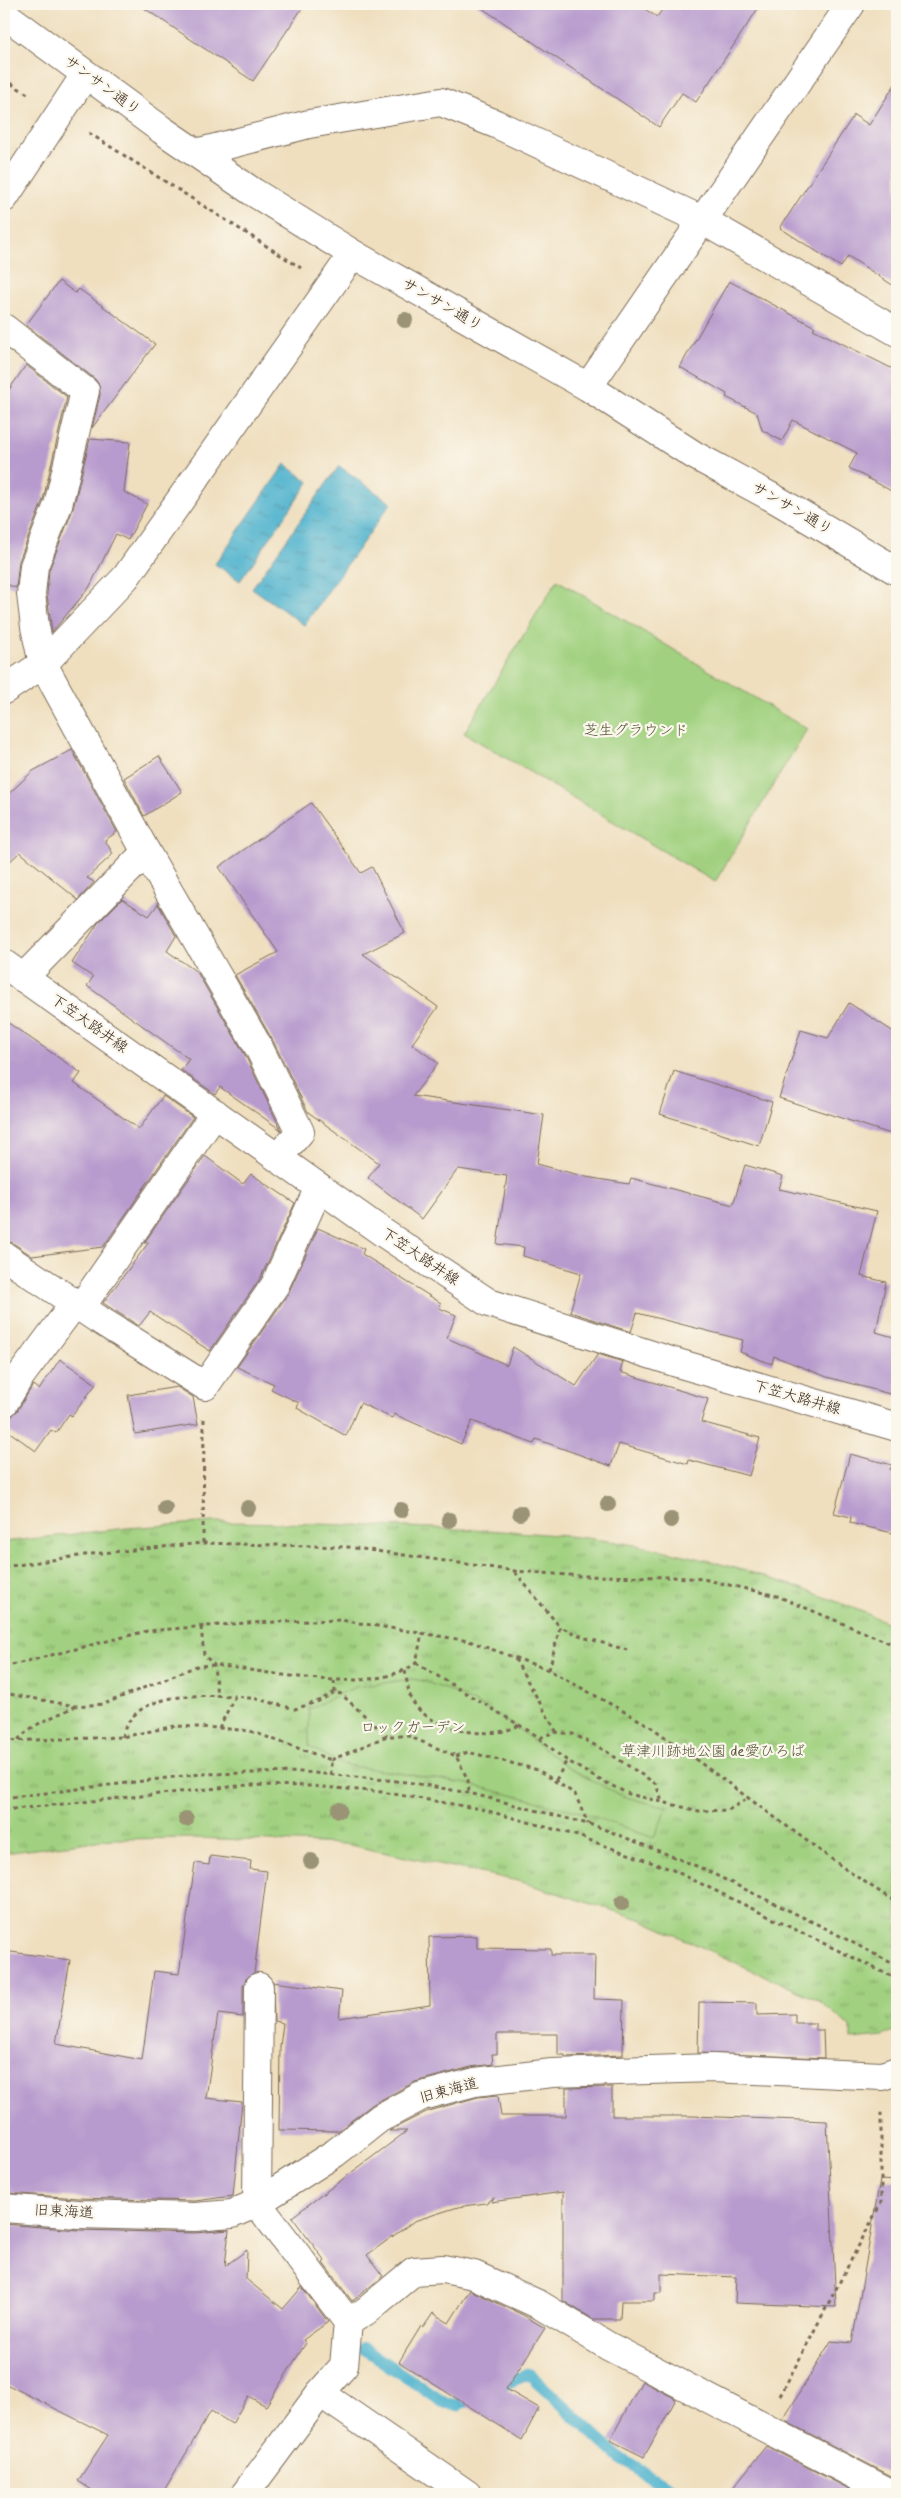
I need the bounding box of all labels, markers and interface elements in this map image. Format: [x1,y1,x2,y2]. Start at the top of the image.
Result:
street label: サンサン通り [60,51,144,121]
street label: サンサン通り [398,274,486,336]
street label: サンサン通り [748,478,836,540]
park label: 芝生グラウンド [583,721,689,741]
street label: 下笠大路井線 [46,990,132,1058]
street label: 下笠大路井線 [377,1224,463,1290]
street label: 下笠大路井線 [751,1376,843,1420]
park label: ロックガーデン [360,1718,466,1738]
park label: 草津川跡地公園 de愛ひろば [621,1742,805,1762]
street label: 旧東海道 [417,2074,481,2108]
street label: 旧東海道 [34,2200,94,2224]

